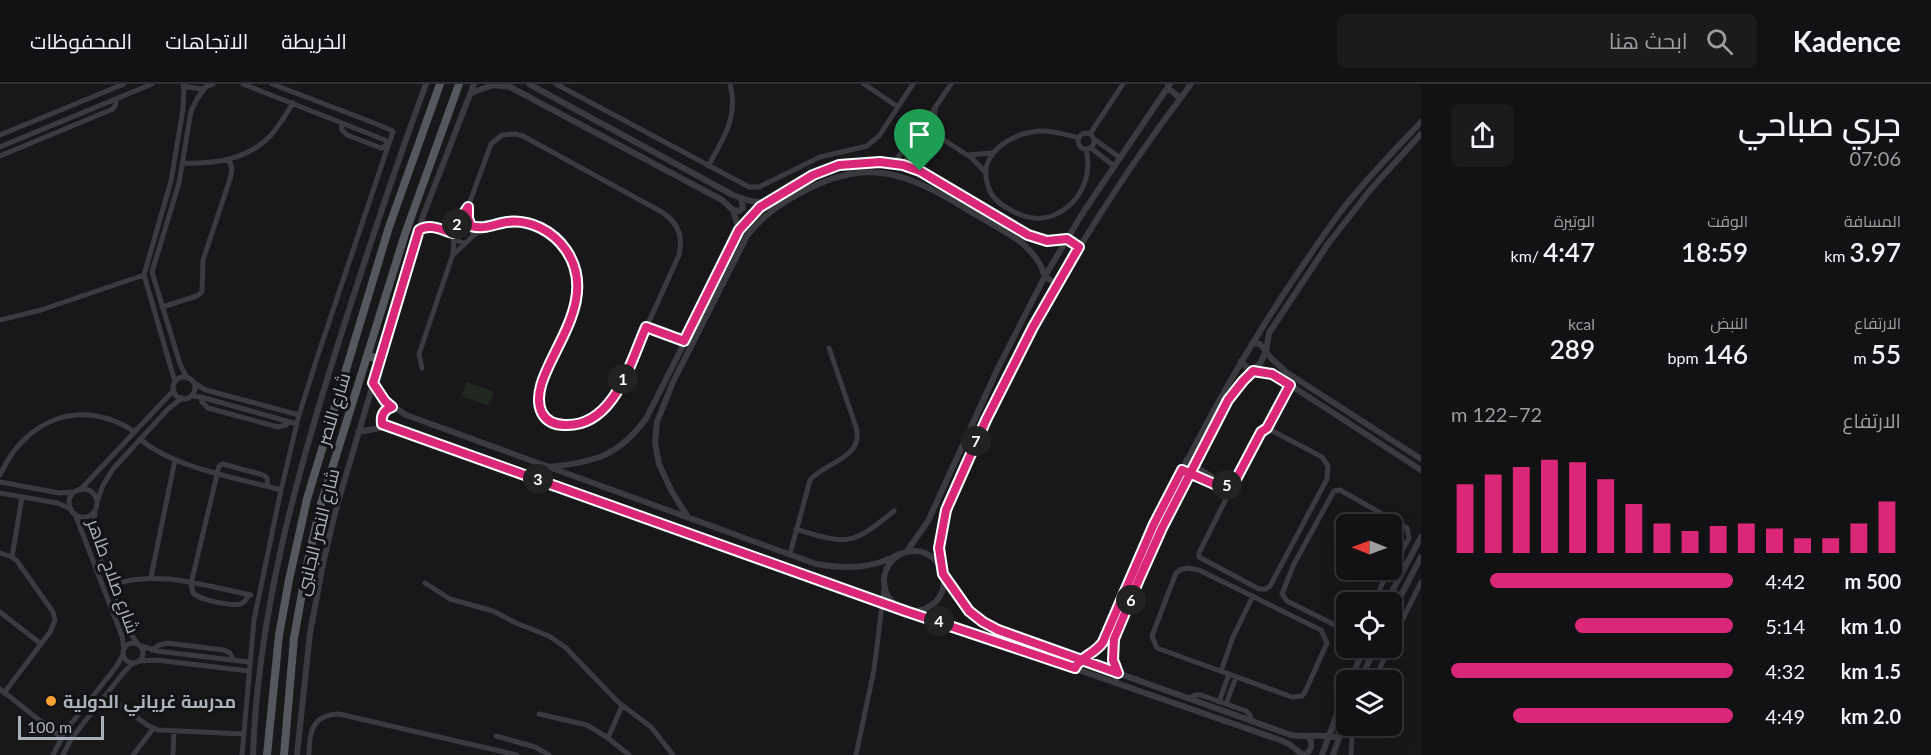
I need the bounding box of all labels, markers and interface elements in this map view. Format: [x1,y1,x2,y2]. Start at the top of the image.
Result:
search box [1337,14,1757,68]
text: Kadence [1793,24,1901,58]
icon: search [1703,25,1736,58]
text: ابحث هنا [1609,27,1688,54]
text: المحفوظات [30,28,132,53]
text: الاتجاهات [165,28,248,53]
text: الخريطة [281,28,347,53]
text: جري صباحي [1738,103,1901,143]
button: share [1451,104,1514,167]
pin [894,109,945,171]
icon: arrive [903,118,936,151]
text: 07:06 [1850,146,1901,170]
pin: 2 [442,209,472,239]
text: الوتيرة [1554,211,1595,230]
text: الوقت [1707,211,1748,230]
text: المسافة [1844,211,1901,230]
text: 2 [452,214,462,233]
text: 4:47 [1543,236,1595,268]
text: 18:59 [1681,236,1748,268]
text: 3.97 [1850,236,1901,268]
text: /km [1511,246,1543,265]
text: km [1824,246,1850,265]
text: النبض [1710,313,1748,332]
text: الارتفاع [1854,313,1901,332]
text: kcal [1568,314,1595,333]
text: 289 [1550,333,1595,365]
text: 146 [1703,338,1748,370]
text: 55 [1871,338,1901,370]
text: bpm [1668,348,1703,367]
text: m [1854,348,1871,367]
pin: 1 [608,364,638,394]
text: 1 [618,369,628,388]
street label: شارع النصر [311,370,356,449]
text: 72–122 m [1451,402,1542,426]
text: الارتفاع [1842,408,1901,432]
pin: 7 [961,426,991,456]
text: 7 [971,431,981,450]
pin: 3 [523,464,553,494]
street label: شارع النصر الجانبى [291,466,345,598]
text: 3 [533,469,543,488]
pin: 5 [1212,470,1242,500]
text: 5 [1222,475,1232,494]
north arrow [1336,514,1402,580]
map controls [1336,514,1402,736]
street label: شارع صلاح طاهر [81,515,145,637]
text: 4:42 [1765,569,1805,593]
text: 500 m [1845,569,1901,593]
pin: 6 [1116,585,1146,615]
text: 6 [1126,590,1136,609]
button: locate [1336,592,1402,658]
pin: 4 [924,606,954,636]
text: 4 [934,611,944,630]
text: 5:14 [1765,614,1805,638]
text: 1.0 km [1841,614,1901,638]
text: 4:32 [1765,659,1805,683]
text: 1.5 km [1841,659,1901,683]
button: layers [1336,670,1402,736]
place label: مدرسة غرياني الدولية [63,690,236,717]
marker: مدرسة غرياني الدولية [44,694,58,708]
text: 4:49 [1765,704,1805,728]
text: 2.0 km [1841,704,1901,728]
scale bar [18,713,104,740]
text: 100 m [27,717,72,736]

